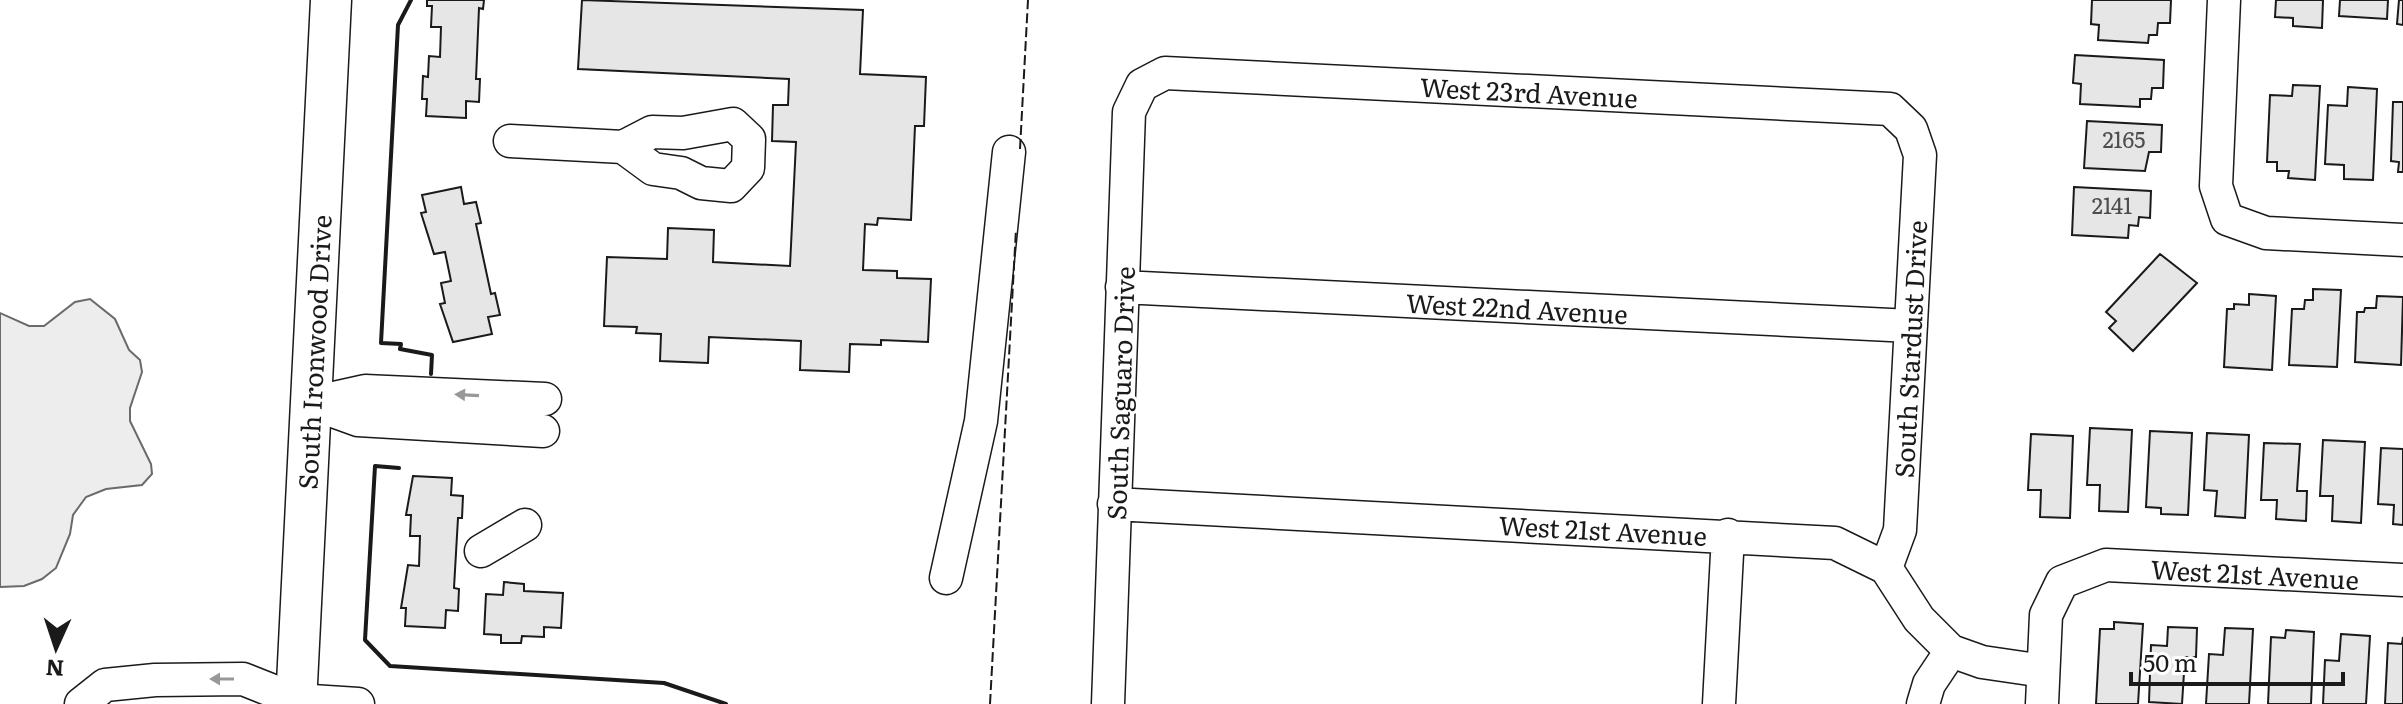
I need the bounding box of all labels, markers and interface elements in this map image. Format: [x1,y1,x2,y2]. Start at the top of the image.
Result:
street label: West 23rd Avenue [1419,66,1639,116]
house number: 2165 [2102,122,2146,155]
house number: 2141 [2092,188,2132,221]
street label: South Ironwood Drive [286,214,340,490]
street label: South Stardust Drive [1883,219,1935,479]
street label: South Saguaro Drive [1095,265,1143,521]
street label: West 22nd Avenue [1405,282,1629,332]
one-way arrow [454,389,479,402]
street label: West 21st Avenue [1498,504,1708,554]
street label: West 21st Avenue [2150,548,2360,598]
north arrow [16,608,96,688]
scale bar [2131,636,2343,686]
text: 50 m [2143,644,2197,679]
text: N [45,653,65,686]
one-way arrow [209,673,234,685]

